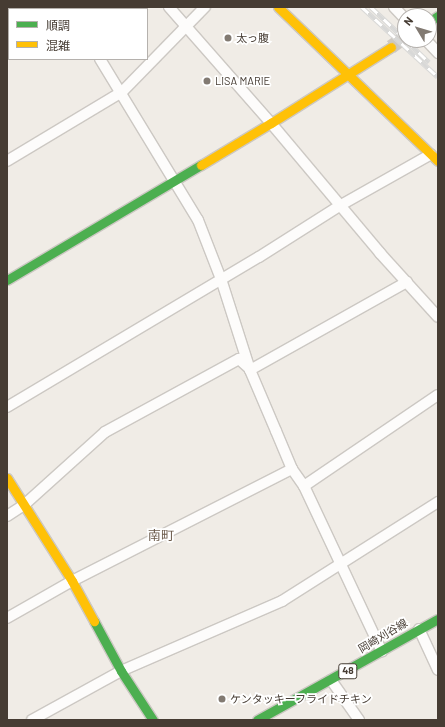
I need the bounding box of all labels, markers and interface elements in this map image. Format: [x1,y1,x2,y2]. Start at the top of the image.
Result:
legend [8,8,148,60]
north arrow [397,8,437,48]
text: N [401,14,415,28]
text: 順調 [46,18,70,32]
place label: 太っ腹 [236,31,269,45]
marker: 太っ腹 [223,33,233,43]
text: 混雑 [46,38,70,52]
place label: LISA MARIE [215,74,270,88]
marker: LISA MARIE [202,76,212,86]
district label: 南町 [148,527,174,543]
street label: 岡崎刈谷線 [356,616,410,656]
road number: 48 [338,663,358,679]
place label: ケンタッキーフライドチキン [230,692,373,706]
marker: ケンタッキーフライドチキン [217,694,227,704]

